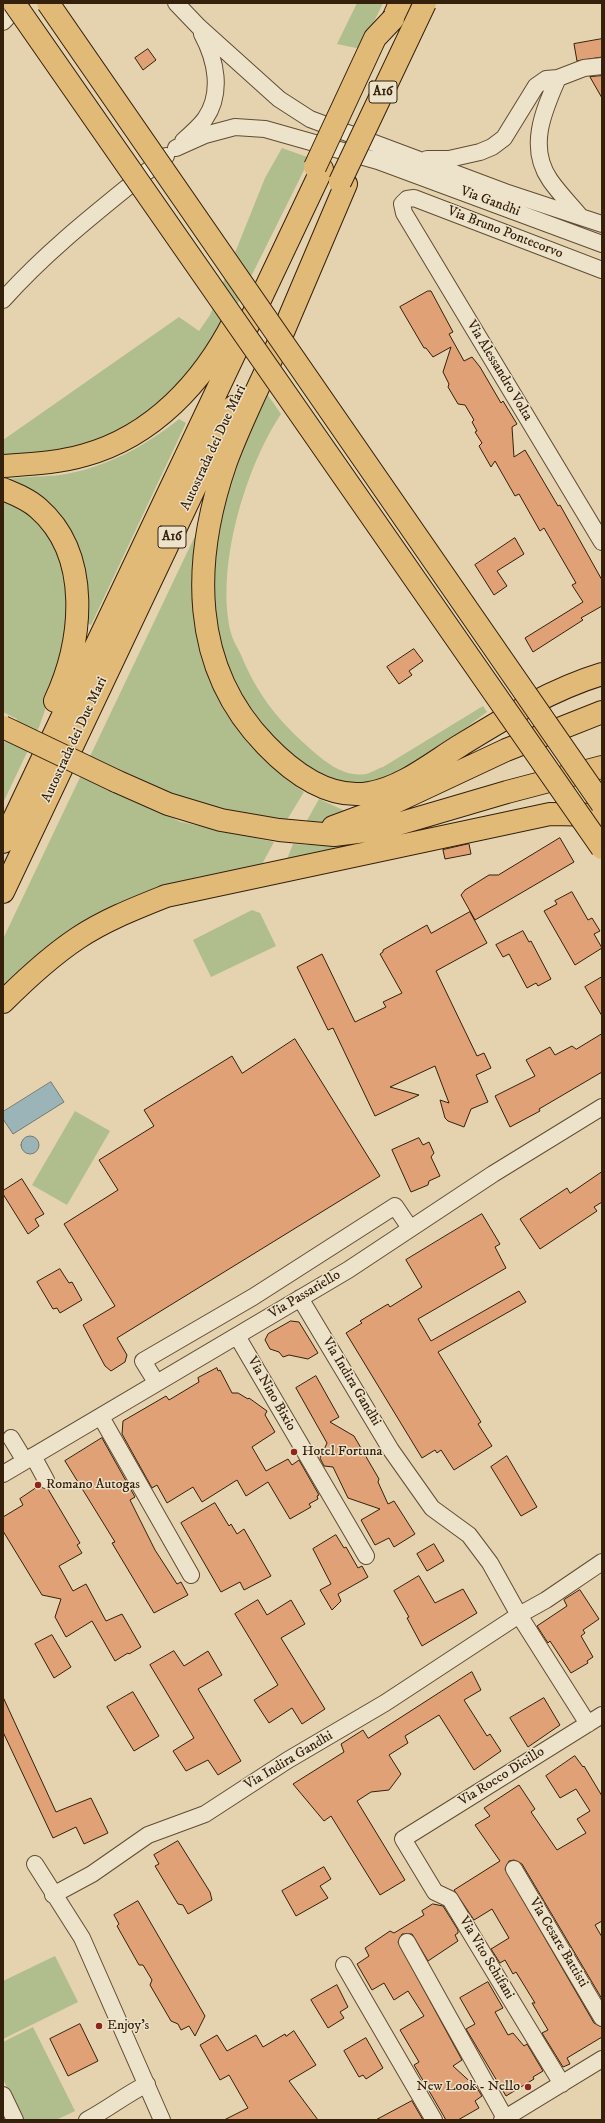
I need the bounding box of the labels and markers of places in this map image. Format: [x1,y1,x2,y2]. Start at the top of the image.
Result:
place label: Hotel Fortuna [302,1444,382,1460]
marker: Hotel Fortuna [289,1447,299,1457]
place label: Romano Autogas [46,1477,140,1493]
marker: Romano Autogas [33,1480,43,1490]
place label: Enjoy's [107,2018,149,2034]
marker: Enjoy's [94,2021,104,2031]
place label: New Look - Nello [417,2079,520,2095]
marker: New Look - Nello [523,2082,533,2092]

